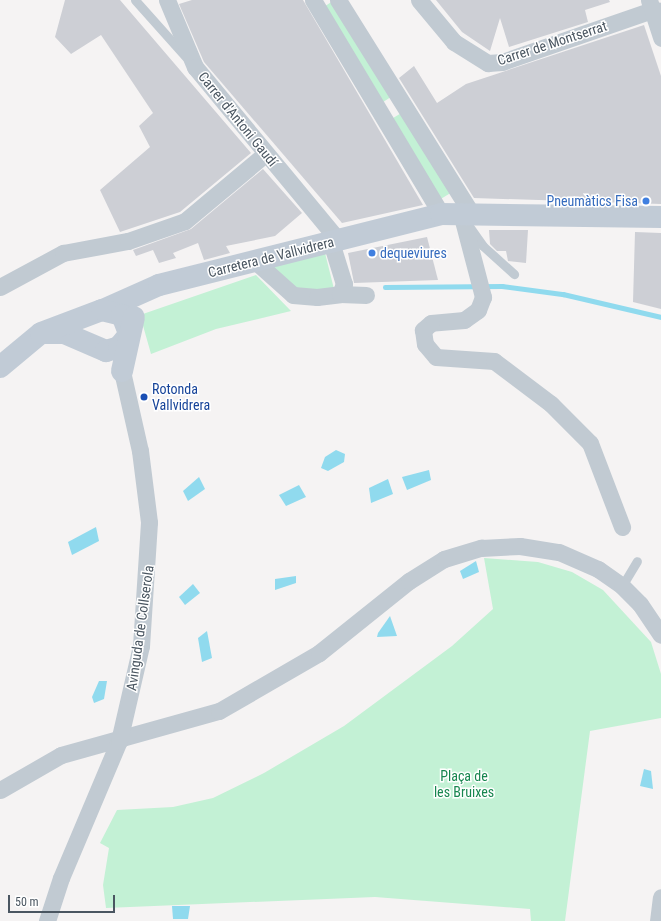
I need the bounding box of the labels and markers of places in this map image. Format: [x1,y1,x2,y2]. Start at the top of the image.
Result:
place label: Pneumàtics Fisa [546,193,638,209]
marker: Pneumàtics Fisa [641,196,651,206]
place label: dequeviures [380,245,447,261]
marker: dequeviures [367,248,377,258]
place label: Rotonda Vallvidrera [152,381,210,414]
marker: Rotonda Vallvidrera [139,392,149,402]

